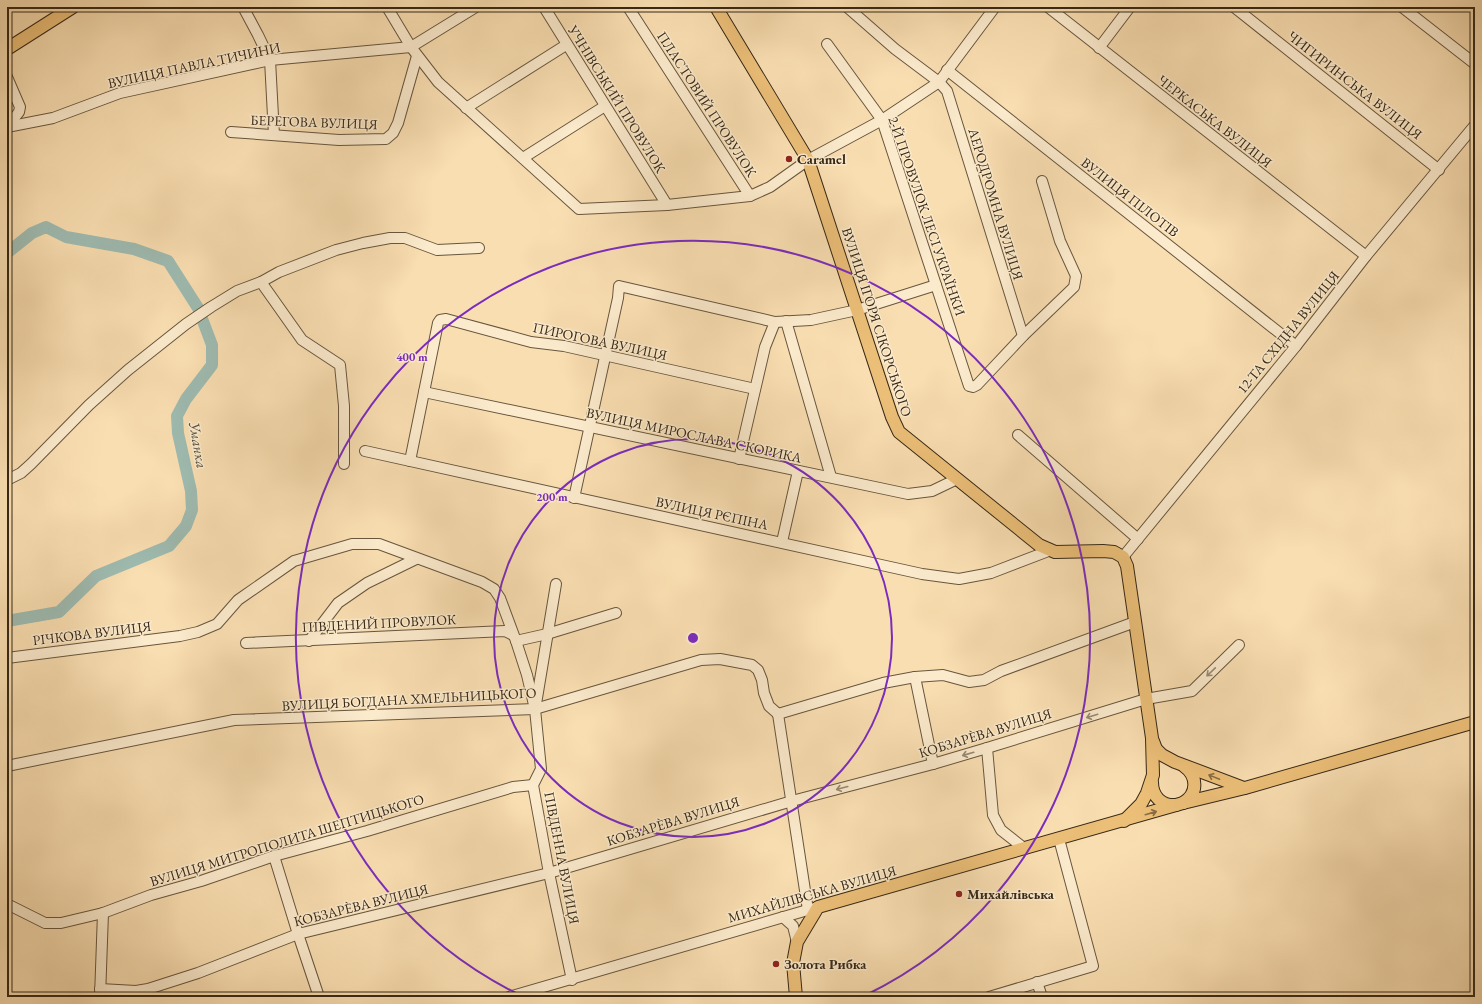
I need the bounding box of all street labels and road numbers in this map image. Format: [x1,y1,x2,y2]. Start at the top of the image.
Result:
street label: УЧНІВСЬКИЙ ПРОВУЛОК [564,21,670,177]
street label: ЧИГИРИНСЬКА ВУЛИЦЯ [1284,27,1427,144]
street label: ПЛАСТОВИЙ ПРОВУЛОК [653,28,761,181]
street label: ВУЛИЦЯ ПАВЛА ТИЧИНИ [106,38,283,92]
street label: ЧЕРКАСЬКА ВУЛИЦЯ [1154,71,1276,172]
street label: БЕРЕГОВА ВУЛИЦЯ [250,111,379,133]
street label: 2-Й ПРОВУЛОК ЛЕСІ УКРАЇНКИ [884,114,970,319]
street label: АЕРОДРОМНА ВУЛИЦЯ [964,125,1028,283]
street label: ВУЛИЦЯ ПІЛОТІВ [1077,153,1183,241]
street label: ВУЛИЦЯ ІГОРЯ СІКОРСЬКОГО [838,225,916,419]
street label: 12-ТА СХІДНА ВУЛИЦЯ [1233,266,1343,397]
street label: ПИРОГОВА ВУЛИЦЯ [531,318,669,364]
street label: ВУЛИЦЯ МИРОСЛАВА СКОРИКА [585,403,804,467]
street label: ВУЛИЦЯ РЄПІНА [654,492,770,534]
street label: ПІВДЕНИЙ ПРОВУЛОК [301,610,457,636]
street label: РІЧКОВА ВУЛИЦЯ [32,617,153,649]
street label: ВУЛИЦЯ БОГДАНА ХМЕЛЬНИЦЬКОГО [281,683,537,715]
street label: КОБЗАРÈВА ВУЛИЦЯ [916,704,1054,762]
street label: ВУЛИЦЯ МИТРОПОЛИТА ШЕПТИЦЬКОГО [148,790,427,890]
street label: ПІВДЕННА ВУЛИЦЯ [540,790,584,926]
street label: КОБЗАРÈВА ВУЛИЦЯ [604,792,742,850]
street label: МИХАЙЛІВСЬКА ВУЛИЦЯ [726,861,899,927]
street label: КОБЗАРÈВА ВУЛИЦЯ [292,879,431,930]

